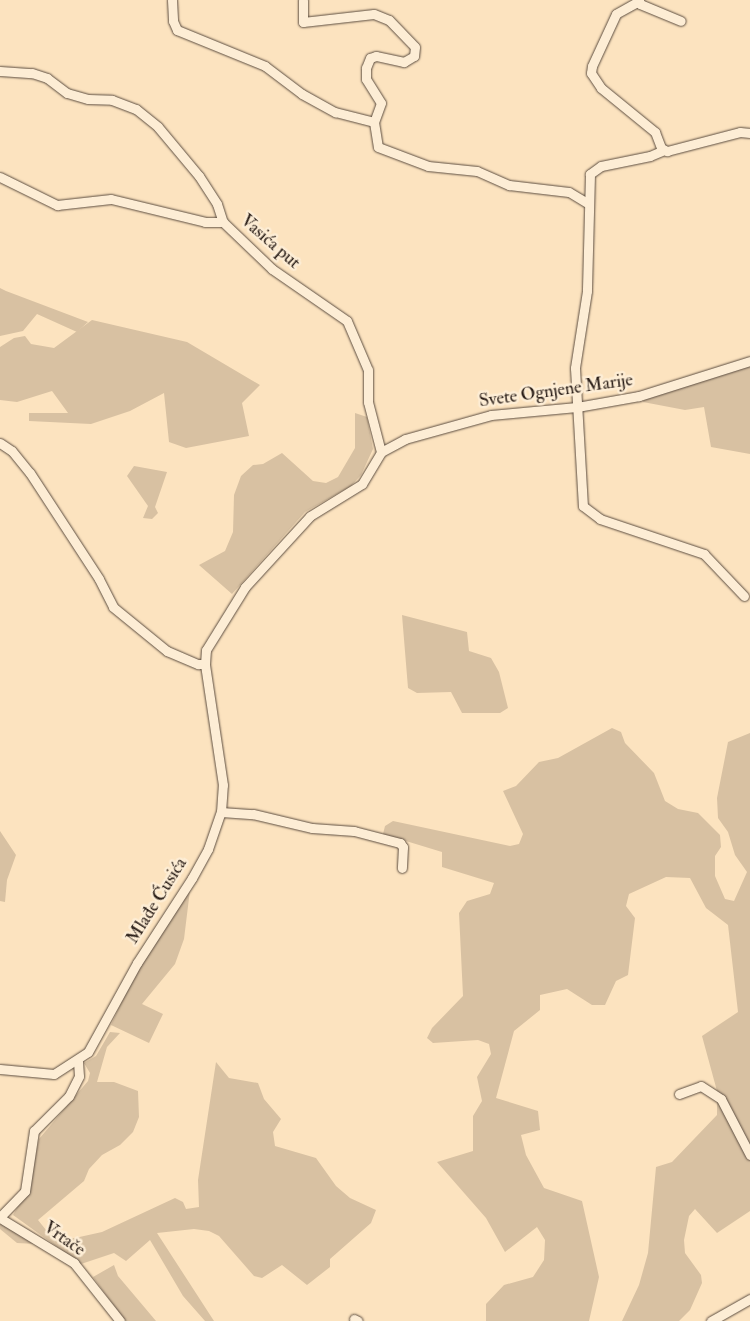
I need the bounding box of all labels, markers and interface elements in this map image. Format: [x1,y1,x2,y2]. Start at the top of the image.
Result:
street label: Vasića put [236,210,304,274]
street label: Svete Ognjene Marije [478,370,634,412]
street label: Mlađe Ćusića [122,854,192,948]
street label: Vrtače [39,1217,89,1261]

